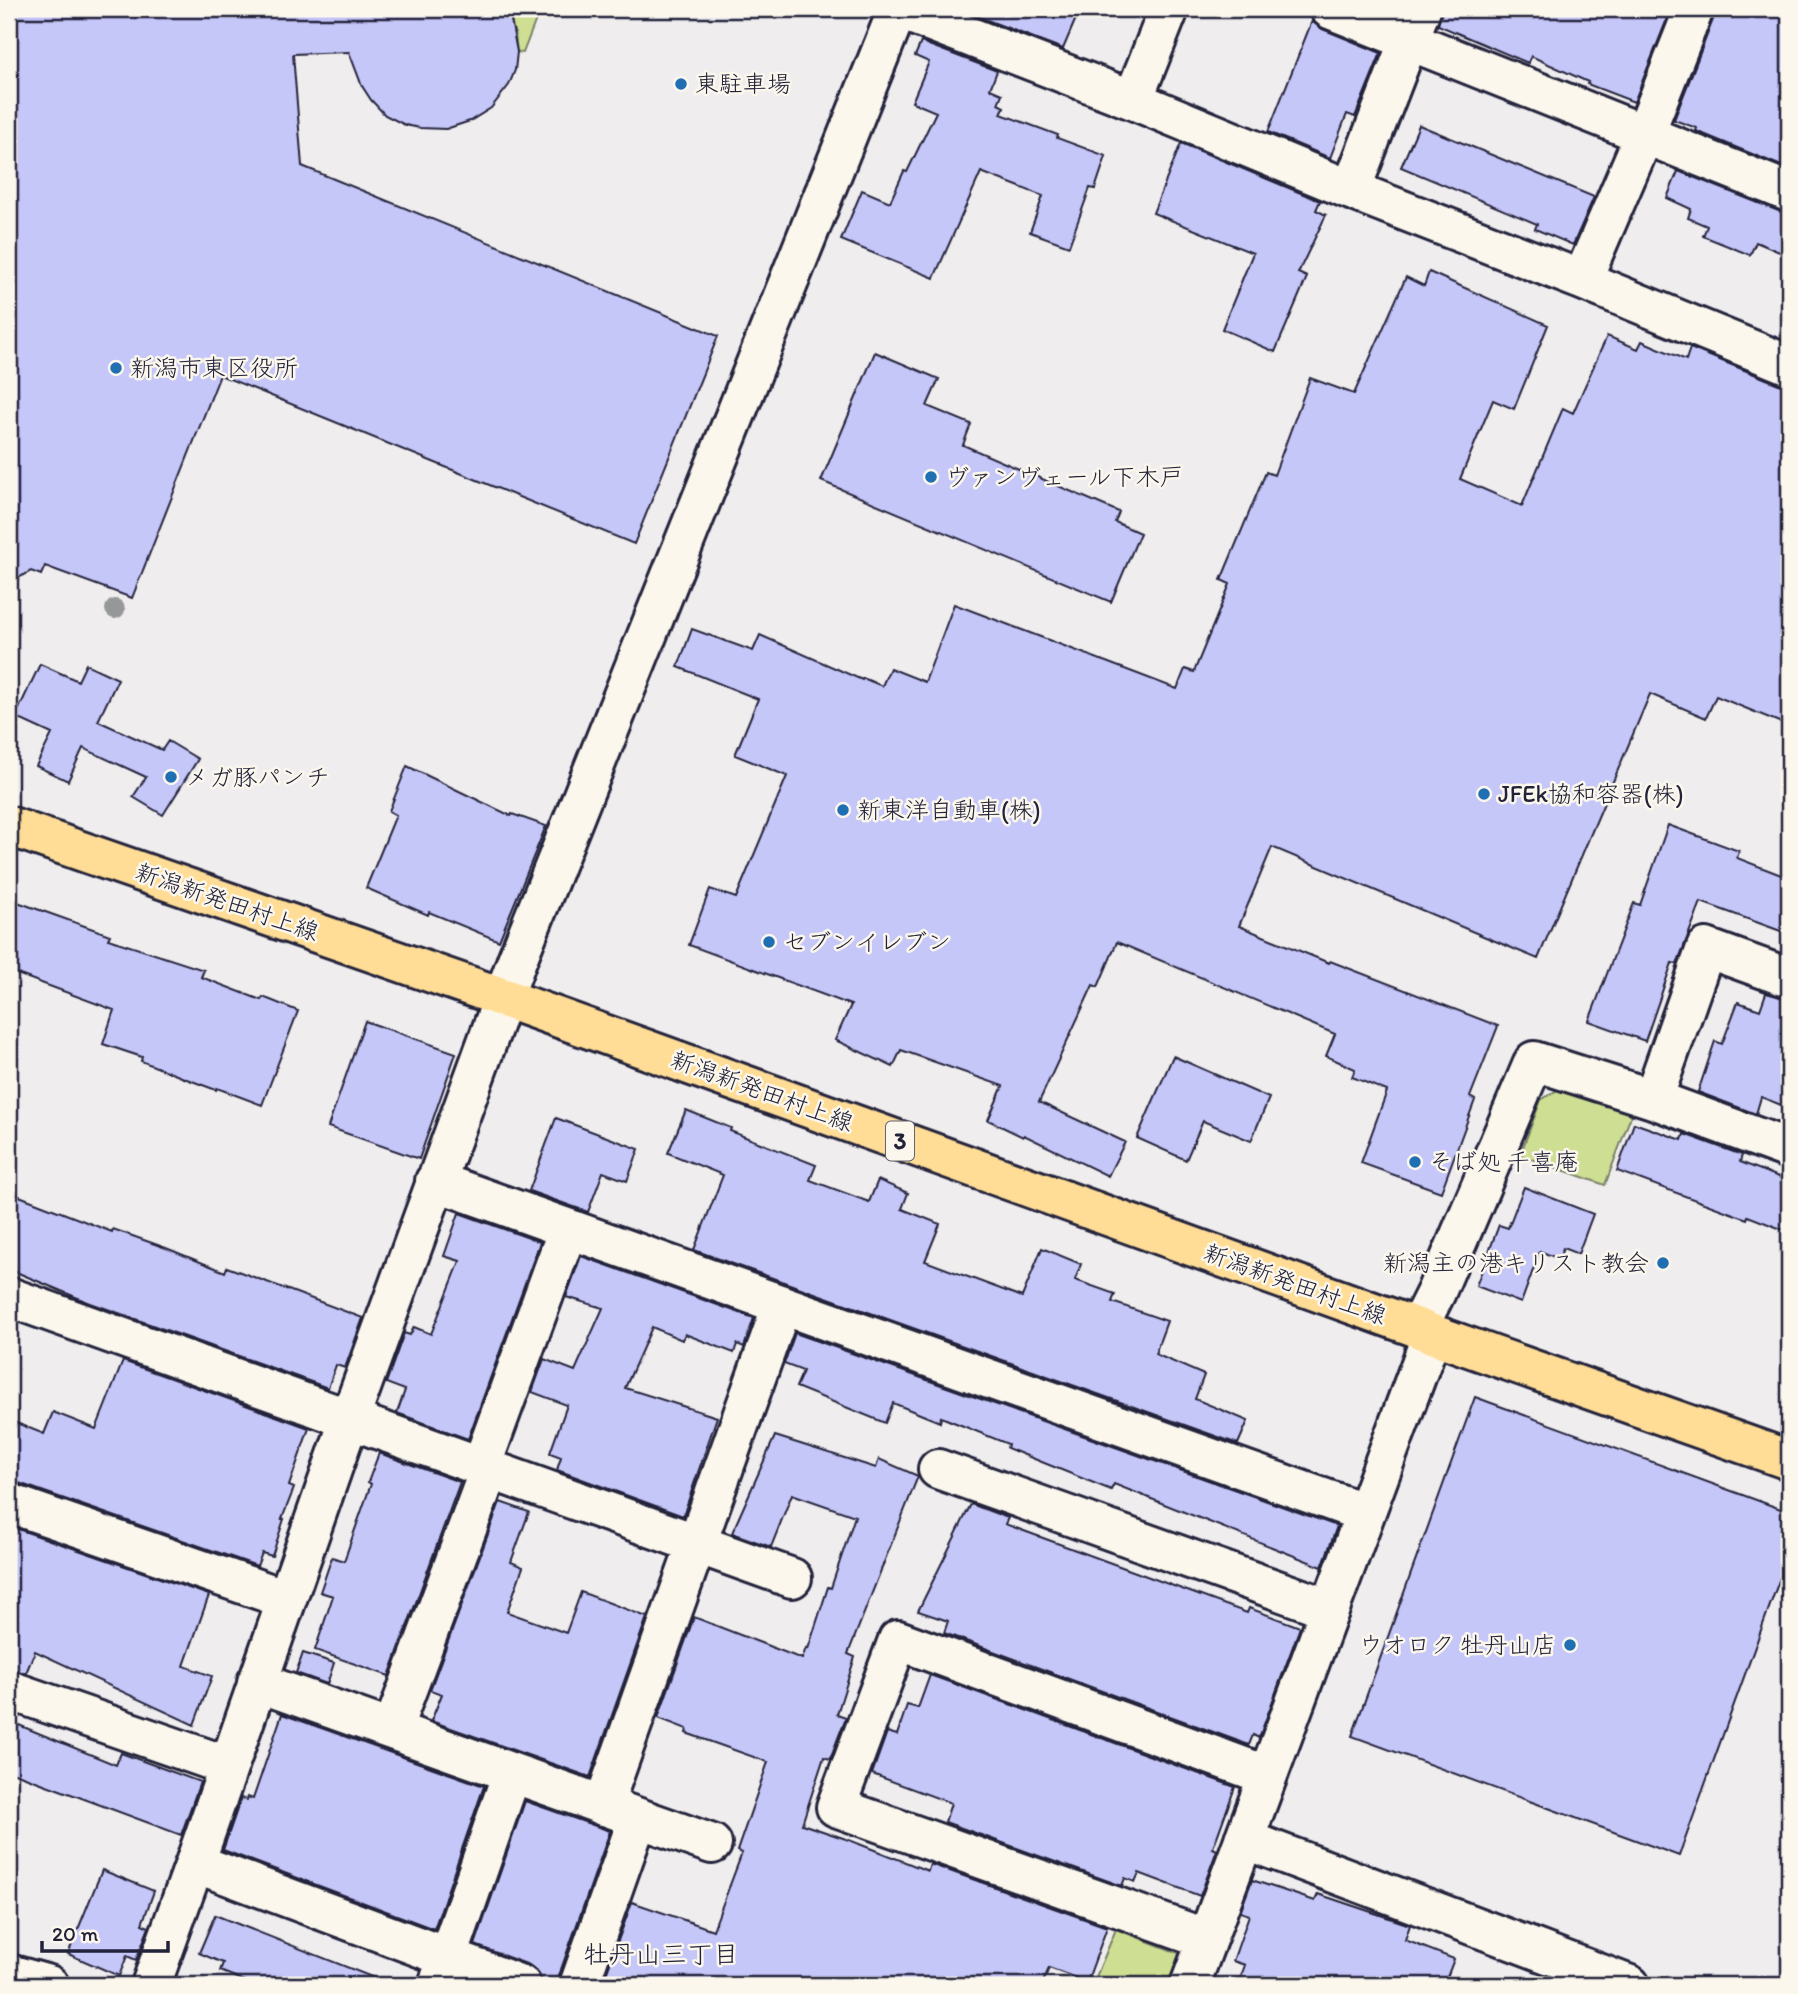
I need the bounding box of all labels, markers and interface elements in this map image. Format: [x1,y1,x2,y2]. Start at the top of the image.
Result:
place label: 東駐車場 [695,69,791,98]
marker: 東駐車場 [673,76,689,92]
place label: 新潟市東区役所 [130,353,298,382]
marker: 新潟市東区役所 [108,360,124,376]
place label: ヴァンヴェール下木戸 [945,462,1184,491]
marker: ヴァンヴェール下木戸 [923,469,939,485]
place label: メガ豚パンチ [185,762,329,791]
marker: メガ豚パンチ [163,769,179,785]
place label: JFEk協和容器(株) [1498,779,1684,808]
marker: JFEk協和容器(株) [1476,786,1492,802]
place label: 新東洋自動車(株) [857,795,1041,824]
marker: 新東洋自動車(株) [835,802,851,818]
street label: 新潟新発田村上線 [132,857,323,946]
place label: セブンイレブン [783,927,951,956]
marker: セブンイレブン [761,934,777,950]
street label: 新潟新発田村上線 [667,1044,857,1137]
road number: 3 [886,1122,914,1160]
place label: そば処 千喜庵 [1429,1147,1578,1176]
marker: そば処 千喜庵 [1407,1154,1423,1170]
street label: 新潟新発田村上線 [1200,1237,1390,1330]
place label: 新潟主の港キリスト教会 [1383,1248,1649,1277]
marker: 新潟主の港キリスト教会 [1655,1255,1671,1271]
place label: ウオロク 牡丹山店 [1359,1630,1556,1659]
marker: ウオロク 牡丹山店 [1562,1637,1578,1653]
scale bar [42,1910,168,1954]
text: 20 m [52,1921,99,1946]
district label: 牡丹山三丁目 [583,1938,739,1970]

